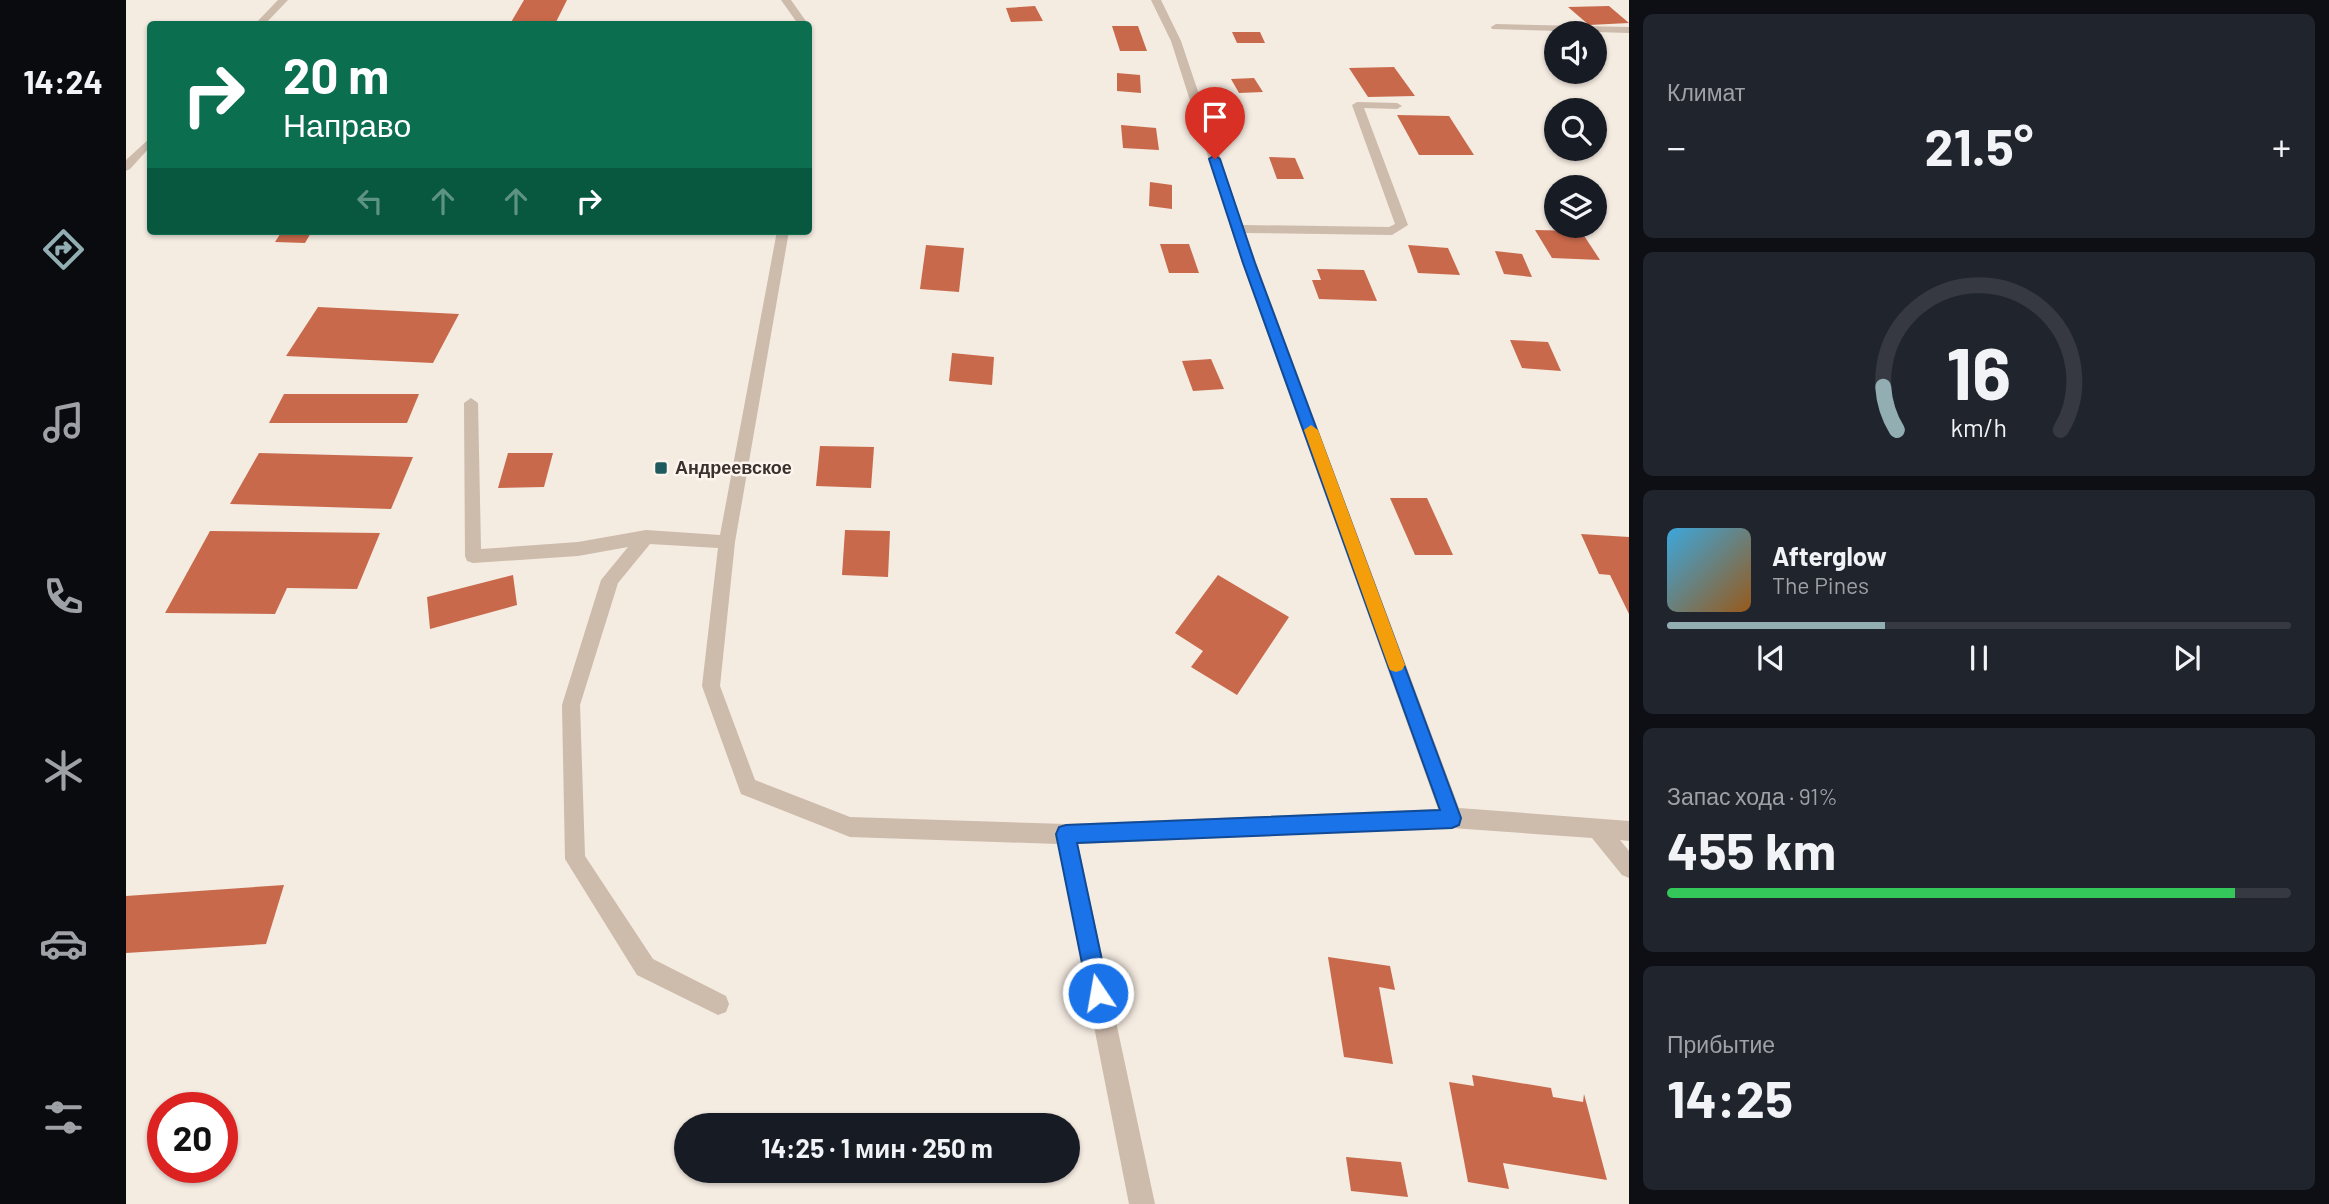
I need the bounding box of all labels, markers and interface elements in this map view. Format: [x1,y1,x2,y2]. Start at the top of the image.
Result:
map controls [1544,21,1607,238]
button: sound [1544,21,1607,84]
text: 20 m [283,45,389,104]
icon: right [168,49,259,140]
text: 14:24 [23,62,103,100]
text: Климат [1667,78,1745,106]
pin [1185,87,1245,159]
icon: arrive [1196,98,1234,136]
button: search [1544,98,1607,161]
text: Направо [283,105,411,143]
text: 21.5° [1925,114,2033,176]
text: − [1667,123,1686,169]
text: + [2272,123,2291,169]
button: layers [1544,175,1607,238]
icon: left [351,182,389,220]
icon: ahead [424,182,462,220]
icon: ahead [497,182,535,220]
icon: right [570,182,608,220]
icon: directions [39,225,88,274]
text: 16 [1947,327,2011,415]
icon: music [39,398,88,447]
text: km/h [1951,412,2007,442]
place label: Андреевское [675,456,792,478]
marker: Андреевское [653,460,669,476]
text: Afterglow [1772,540,1887,571]
text: The Pines [1772,571,1869,599]
icon: phone [39,572,88,621]
icon: previous [1752,639,1790,677]
icon: pause [1960,639,1998,677]
icon: next [2168,639,2206,677]
icon: climate [39,746,88,795]
text: Запас хода · 91% [1667,782,1838,810]
text: 455 km [1667,818,1836,880]
icon: car [39,919,88,968]
position arrow [1061,956,1135,1030]
text: Прибытие [1667,1030,1775,1058]
text: 14:25 [1667,1066,1793,1128]
speed limit sign: 20 [147,1092,238,1183]
icon: filters [39,1093,88,1142]
text: 14:25 · 1 мин · 250 m [761,1132,993,1163]

